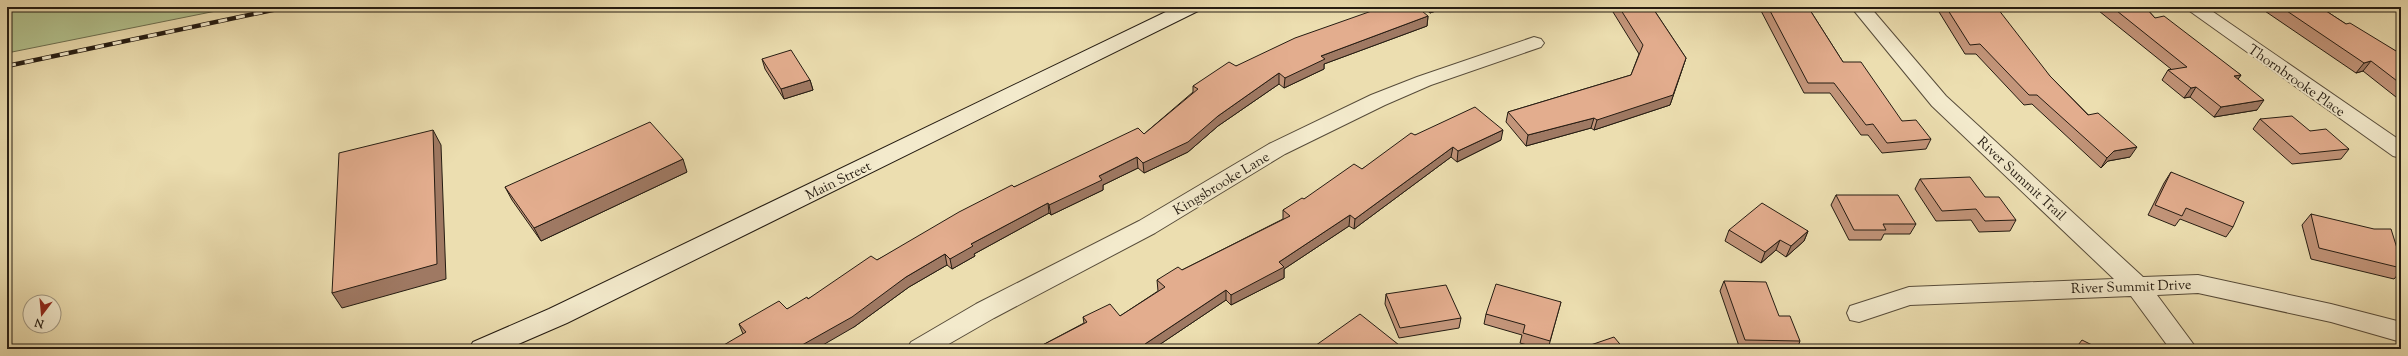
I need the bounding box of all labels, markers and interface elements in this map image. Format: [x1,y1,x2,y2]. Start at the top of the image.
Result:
street label: Thornbrooke Place [2243,40,2349,123]
street label: River Summit Trail [1972,133,2070,226]
street label: Kingsbrooke Lane [1170,148,1274,221]
street label: Main Street [803,157,875,206]
street label: River Summit Drive [2070,276,2192,300]
north arrow [22,294,62,334]
text: N [33,314,47,332]

